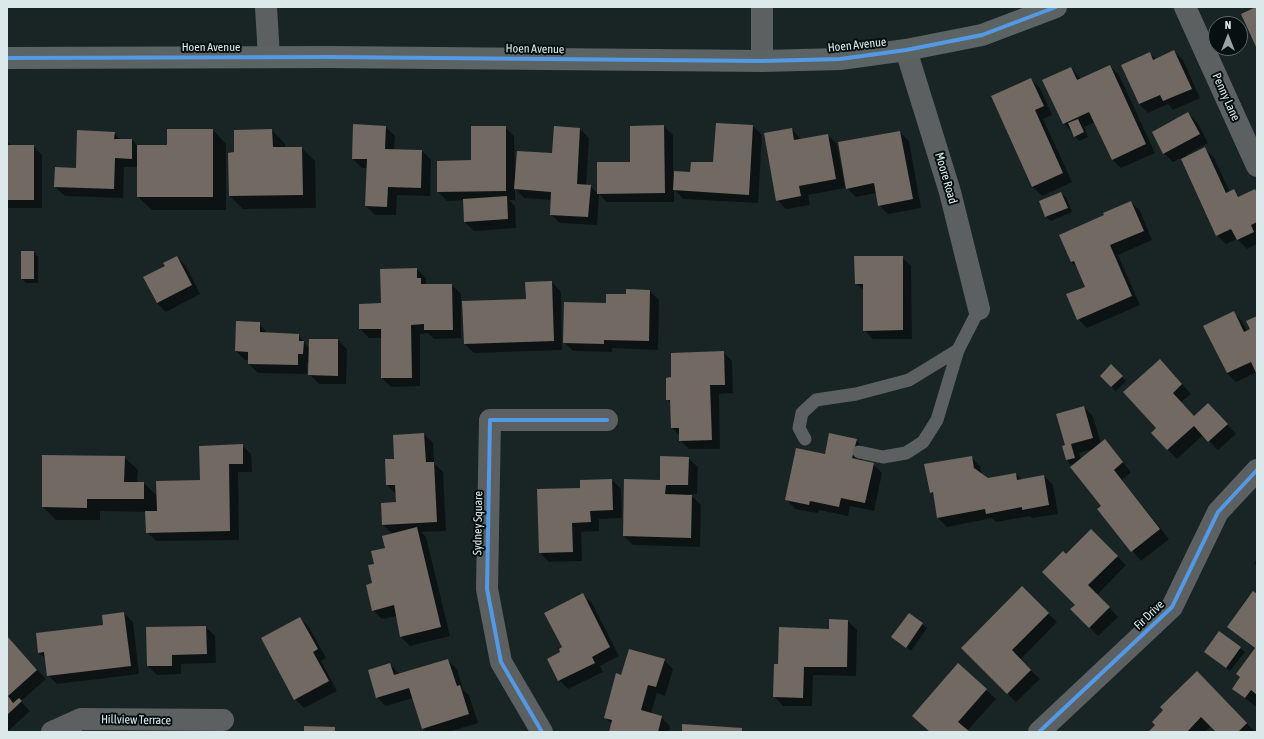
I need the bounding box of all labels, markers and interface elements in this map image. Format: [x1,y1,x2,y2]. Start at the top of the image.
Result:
north arrow [1208,16,1248,56]
text: N [1225,19,1231,31]
street label: Hoen Avenue [827,35,887,55]
street label: Hoen Avenue [182,40,240,54]
street label: Hoen Avenue [506,41,564,57]
street label: Penny Lane [1209,71,1243,123]
street label: Moore Road [932,151,960,205]
street label: Sydney Square [470,491,486,555]
street label: Fir Drive [1131,597,1167,633]
street label: Hillview Terrace [101,712,171,728]

